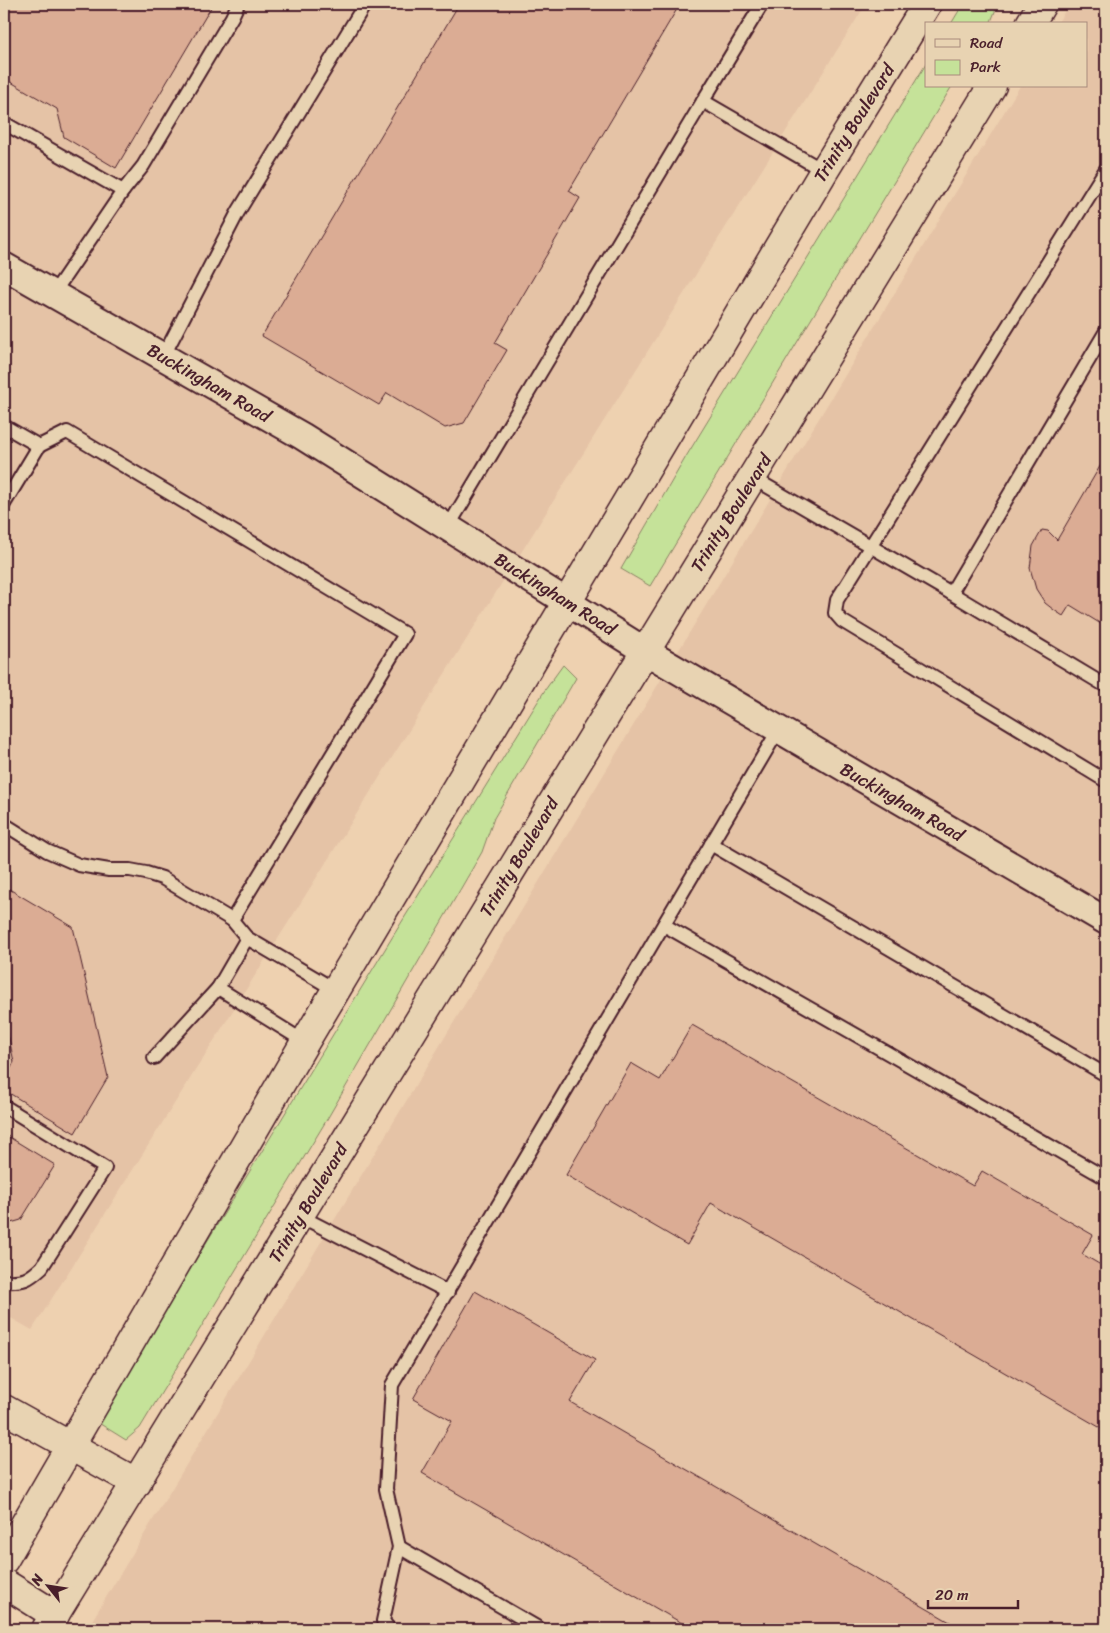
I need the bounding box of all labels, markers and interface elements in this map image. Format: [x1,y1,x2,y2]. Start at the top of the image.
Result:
legend [925,22,1088,88]
text: Road [970,30,1003,56]
text: Park [970,54,1001,80]
street label: Trinity Boulevard [805,56,904,189]
street label: Buckingham Road [141,334,278,432]
street label: Trinity Boulevard [682,446,781,579]
street label: Buckingham Road [488,544,624,645]
street label: Buckingham Road [834,753,971,851]
street label: Trinity Boulevard [470,790,568,923]
street label: Trinity Boulevard [259,1136,357,1269]
north arrow [22,1560,72,1610]
text: N [23,1569,51,1591]
scale bar [928,1578,1018,1610]
text: 20 m [935,1582,969,1608]

